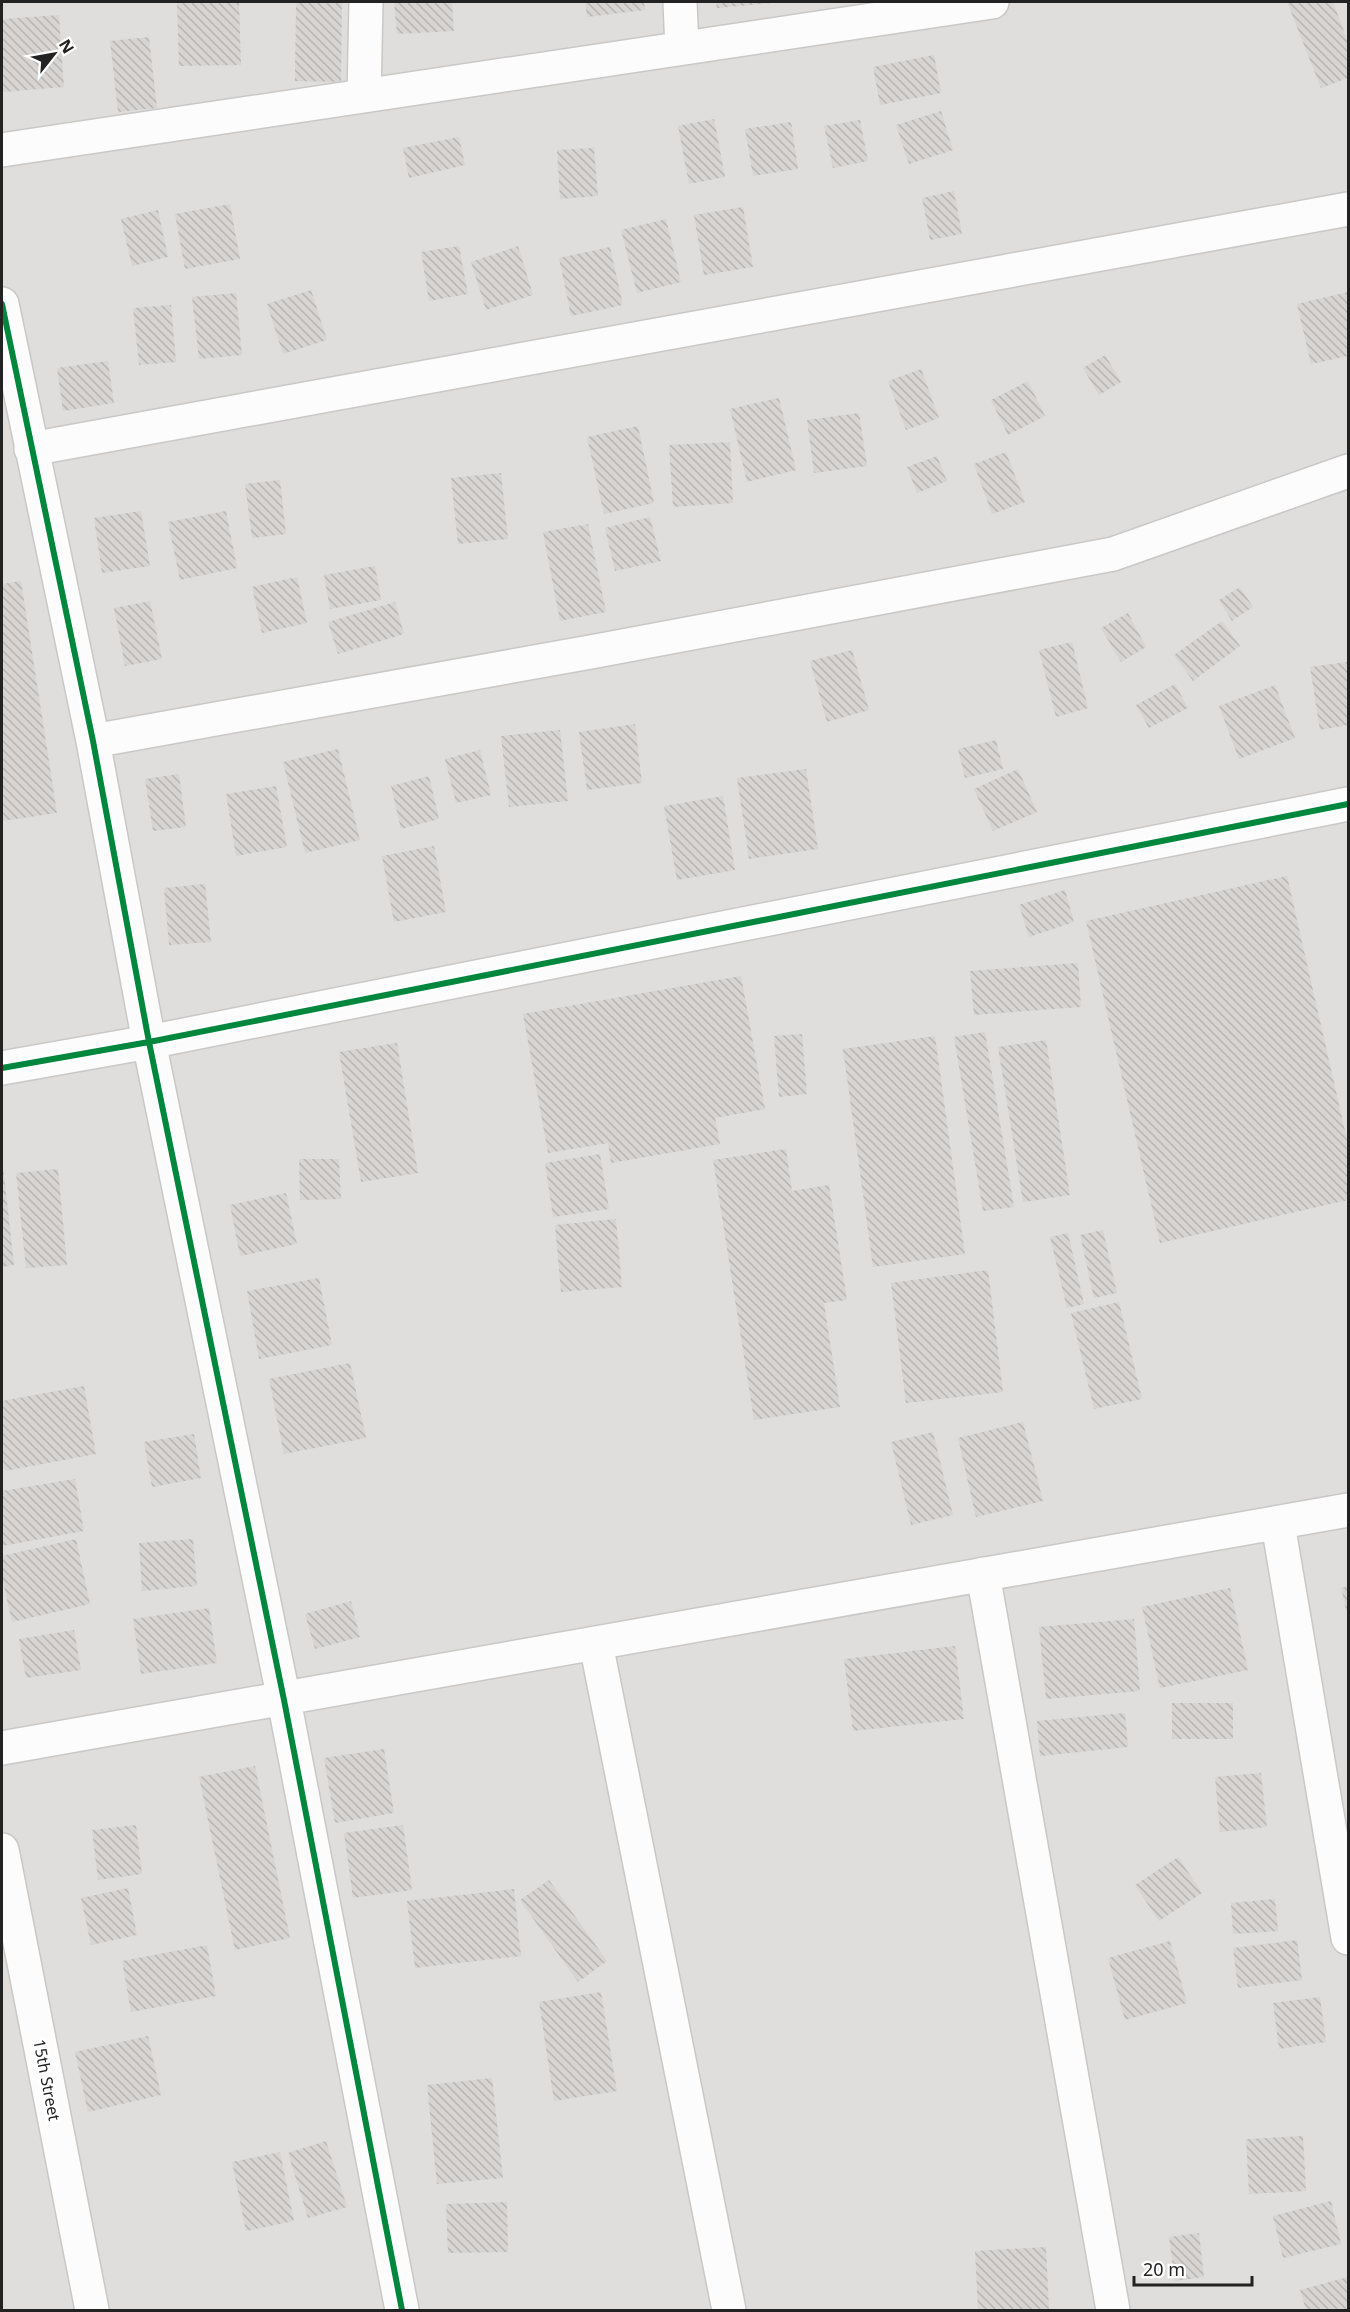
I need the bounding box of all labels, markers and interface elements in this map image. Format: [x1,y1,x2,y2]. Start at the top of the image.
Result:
north arrow [24,24,84,84]
text: N [54,35,80,58]
street label: 15th Street [28,2037,66,2123]
scale bar [1134,2249,1252,2287]
text: 20 m [1143,2257,1185,2281]

